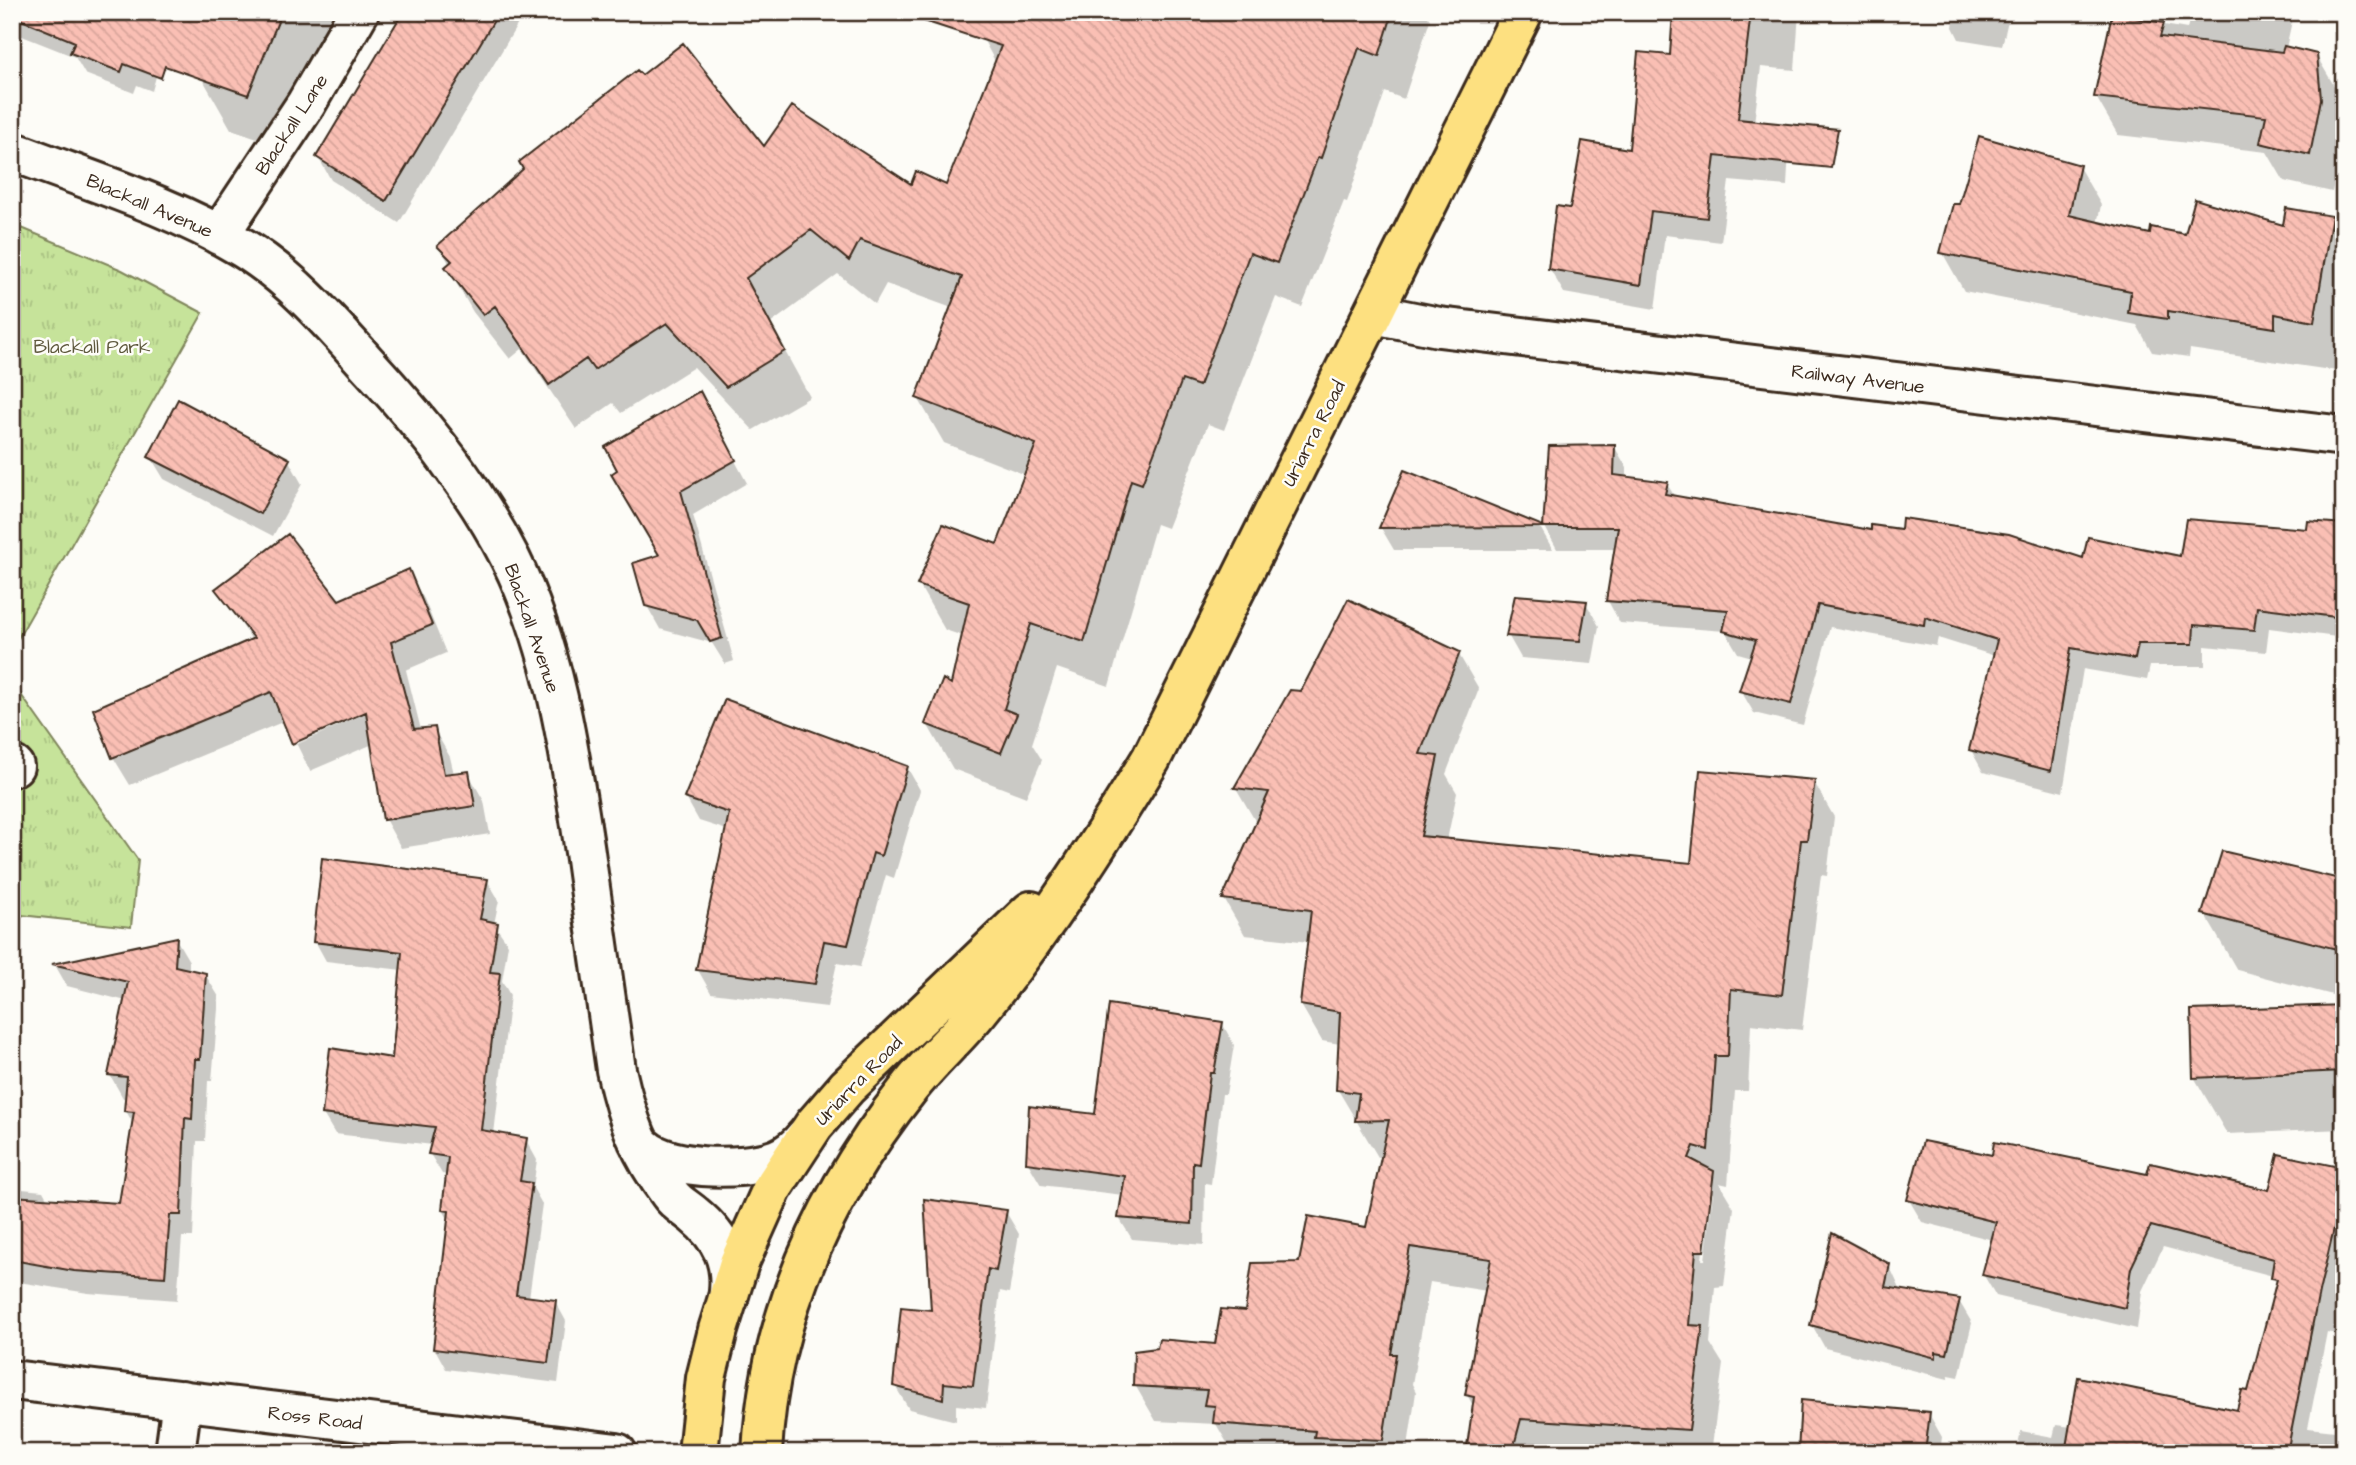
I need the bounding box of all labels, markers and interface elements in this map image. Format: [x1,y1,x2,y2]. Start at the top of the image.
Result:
street label: Blackall Lane [249,69,335,181]
street label: Blackall Avenue [82,168,217,245]
park label: Blackall Park [33,334,151,361]
street label: Railway Avenue [1790,358,1926,402]
street label: Uriarra Road [1276,376,1353,491]
street label: Blackall Avenue [497,560,566,697]
street label: Uriarra Road [809,1030,909,1132]
street label: Ross Road [266,1399,364,1438]

